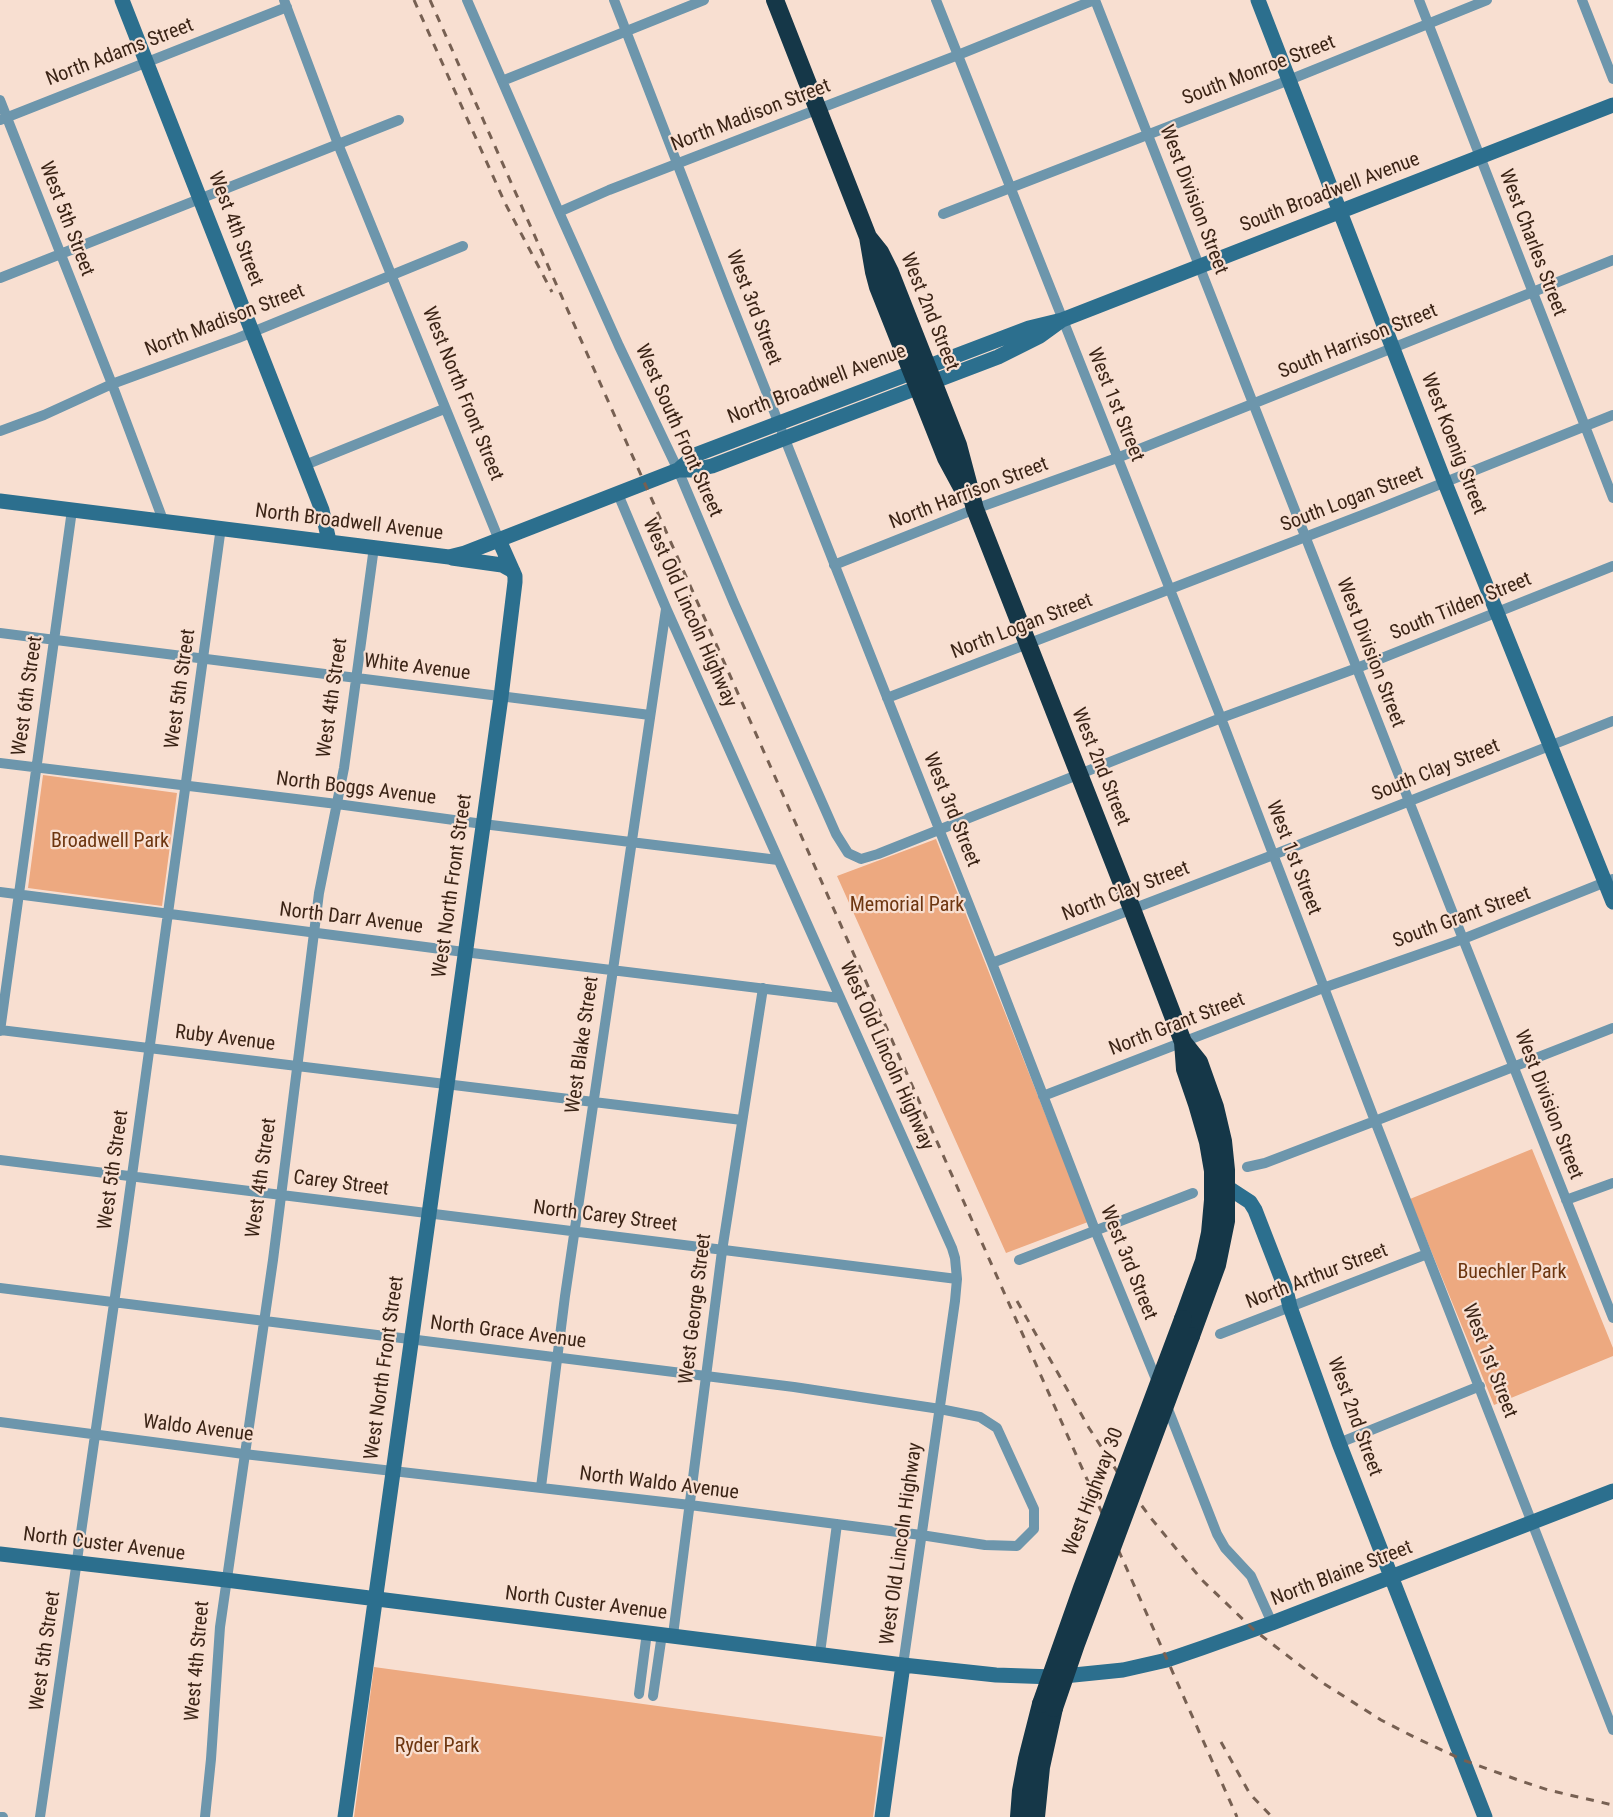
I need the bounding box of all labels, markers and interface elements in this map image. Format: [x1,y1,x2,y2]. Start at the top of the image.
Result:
street label: North Adams Street [43,14,197,92]
street label: South Monroe Street [1179,31,1339,111]
street label: North Madison Street [668,75,834,157]
street label: West Division Street [1153,122,1233,278]
street label: South Broadwell Avenue [1237,148,1423,238]
street label: West 5th Street [33,158,99,280]
street label: West Charles Street [1493,166,1571,320]
street label: West 4th Street [202,168,268,290]
street label: West 3rd Street [720,247,786,369]
street label: West 2nd Street [894,250,964,374]
street label: North Madison Street [142,280,308,362]
street label: South Harrison Street [1275,299,1441,385]
street label: West North Front Street [416,304,508,484]
street label: North Broadwell Avenue [724,340,910,430]
street label: West South Front Street [629,341,727,521]
street label: West 1st Street [1081,345,1149,465]
street label: West Koenig Street [1415,370,1491,518]
street label: North Harrison Street [886,453,1052,535]
street label: South Logan Street [1278,462,1426,538]
street label: North Broadwell Avenue [254,500,444,546]
street label: West Old Lincoln Highway [636,515,742,711]
street label: South Tilden Street [1387,568,1535,646]
street label: West Division Street [1330,575,1410,731]
street label: North Logan Street [948,589,1096,665]
street label: West 5th Street [161,627,201,751]
street label: West 6th Street [8,634,48,758]
street label: West 4th Street [313,636,353,760]
street label: White Avenue [362,650,472,686]
street label: West 2nd Street [1065,705,1135,829]
street label: South Clay Street [1369,735,1503,807]
street label: West 3rd Street [917,749,985,871]
street label: North Boggs Avenue [275,767,437,811]
street label: West North Front Street [428,792,478,980]
street label: West 1st Street [1260,798,1326,918]
park label: Broadwell Park [51,830,169,854]
street label: North Clay Street [1059,857,1193,927]
street label: South Grant Street [1390,882,1534,954]
park label: Memorial Park [850,894,964,918]
street label: North Darr Avenue [278,898,424,940]
street label: West Old Lincoln Highway [833,958,939,1154]
street label: West Blake Street [561,975,605,1115]
street label: North Grant Street [1106,988,1248,1062]
street label: Ruby Avenue [174,1021,276,1057]
street label: West Division Street [1508,1027,1588,1183]
street label: West 5th Street [94,1108,134,1232]
street label: West 4th Street [242,1116,282,1240]
street label: Carey Street [292,1166,390,1202]
street label: North Carey Street [532,1196,678,1238]
street label: West 3rd Street [1094,1202,1162,1324]
street label: West George Street [675,1232,717,1386]
street label: North Arthur Street [1243,1239,1391,1315]
park label: Buechler Park [1457,1261,1567,1285]
street label: West North Front Street [360,1274,410,1462]
street label: West 1st Street [1456,1301,1522,1421]
street label: North Grace Avenue [429,1312,587,1354]
street label: West 2nd Street [1321,1354,1387,1480]
street label: Waldo Avenue [141,1410,255,1448]
street label: West Highway 30 [1059,1424,1129,1560]
street label: West Old Lincoln Highway [876,1441,928,1647]
street label: North Waldo Avenue [578,1462,740,1506]
street label: North Custer Avenue [22,1523,186,1567]
street label: North Blaine Street [1268,1536,1416,1612]
street label: North Custer Avenue [504,1582,668,1626]
street label: West 5th Street [26,1589,66,1713]
street label: West 4th Street [181,1600,215,1722]
park label: Ryder Park [395,1735,479,1759]

